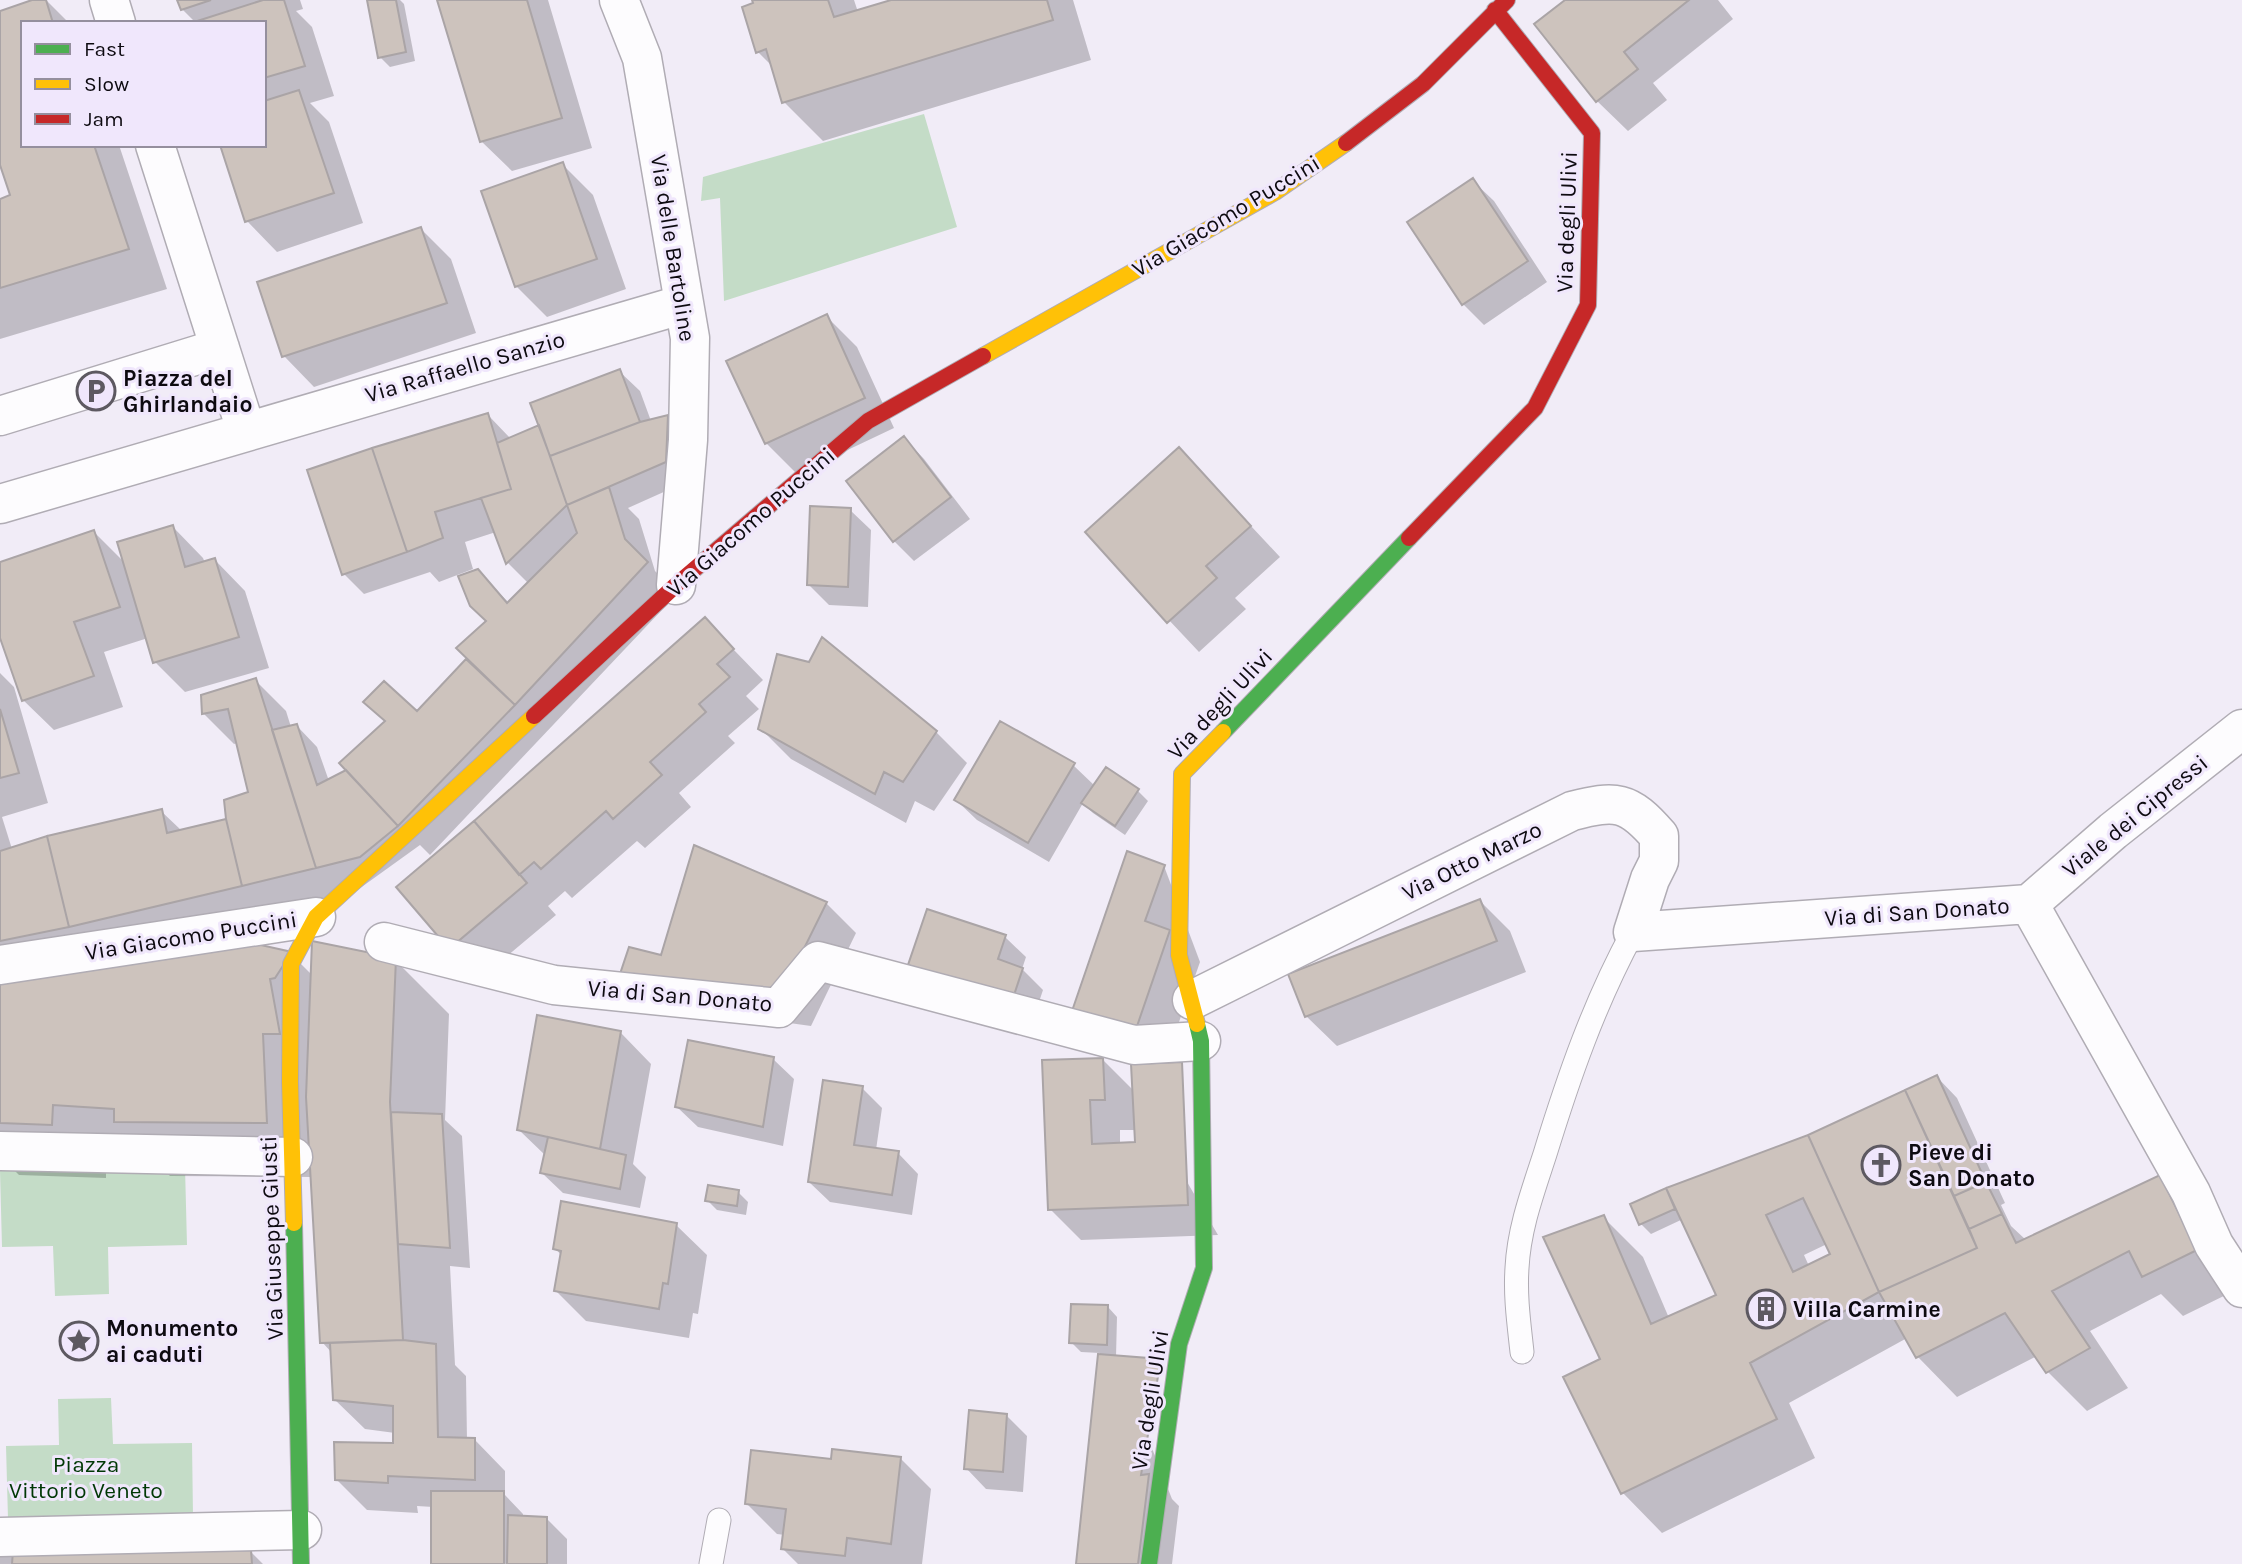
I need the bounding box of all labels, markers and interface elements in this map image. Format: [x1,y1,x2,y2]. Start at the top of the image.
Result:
legend [21,21,266,147]
text: Fast [84,37,125,61]
text: Slow [84,72,129,96]
text: Jam [84,107,124,131]
street label: Via Giacomo Puccini [1127,149,1325,283]
street label: Via degli Ulivi [1551,151,1583,293]
street label: Via delle Bartoline [645,153,701,343]
street label: Via Raffaello Sanzio [362,326,568,408]
place label: Piazza del Ghirlandaio [123,365,252,418]
parking icon: Piazza del Ghirlandaio [75,370,117,412]
street label: Via Giacomo Puccini [661,442,841,602]
street label: Via degli Ulivi [1162,643,1278,765]
street label: Viale dei Cipressi [2057,749,2213,883]
street label: Via Otto Marzo [1398,816,1546,906]
street label: Via di San Donato [1824,892,2010,932]
street label: Via Giacomo Puccini [83,906,299,966]
street label: Via di San Donato [587,974,773,1018]
street label: Via Giuseppe Giusti [255,1135,289,1341]
place label: Pieve di San Donato [1908,1139,2035,1192]
church icon: Pieve di San Donato [1860,1144,1902,1186]
building icon: Villa Carmine [1745,1288,1787,1330]
place label: Villa Carmine [1793,1296,1941,1323]
place label: Monumento ai caduti [106,1315,238,1368]
place icon: Monumento ai caduti [58,1320,100,1362]
street label: Via degli Ulivi [1126,1328,1174,1472]
park label: Piazza Vittorio Veneto [9,1451,163,1504]

